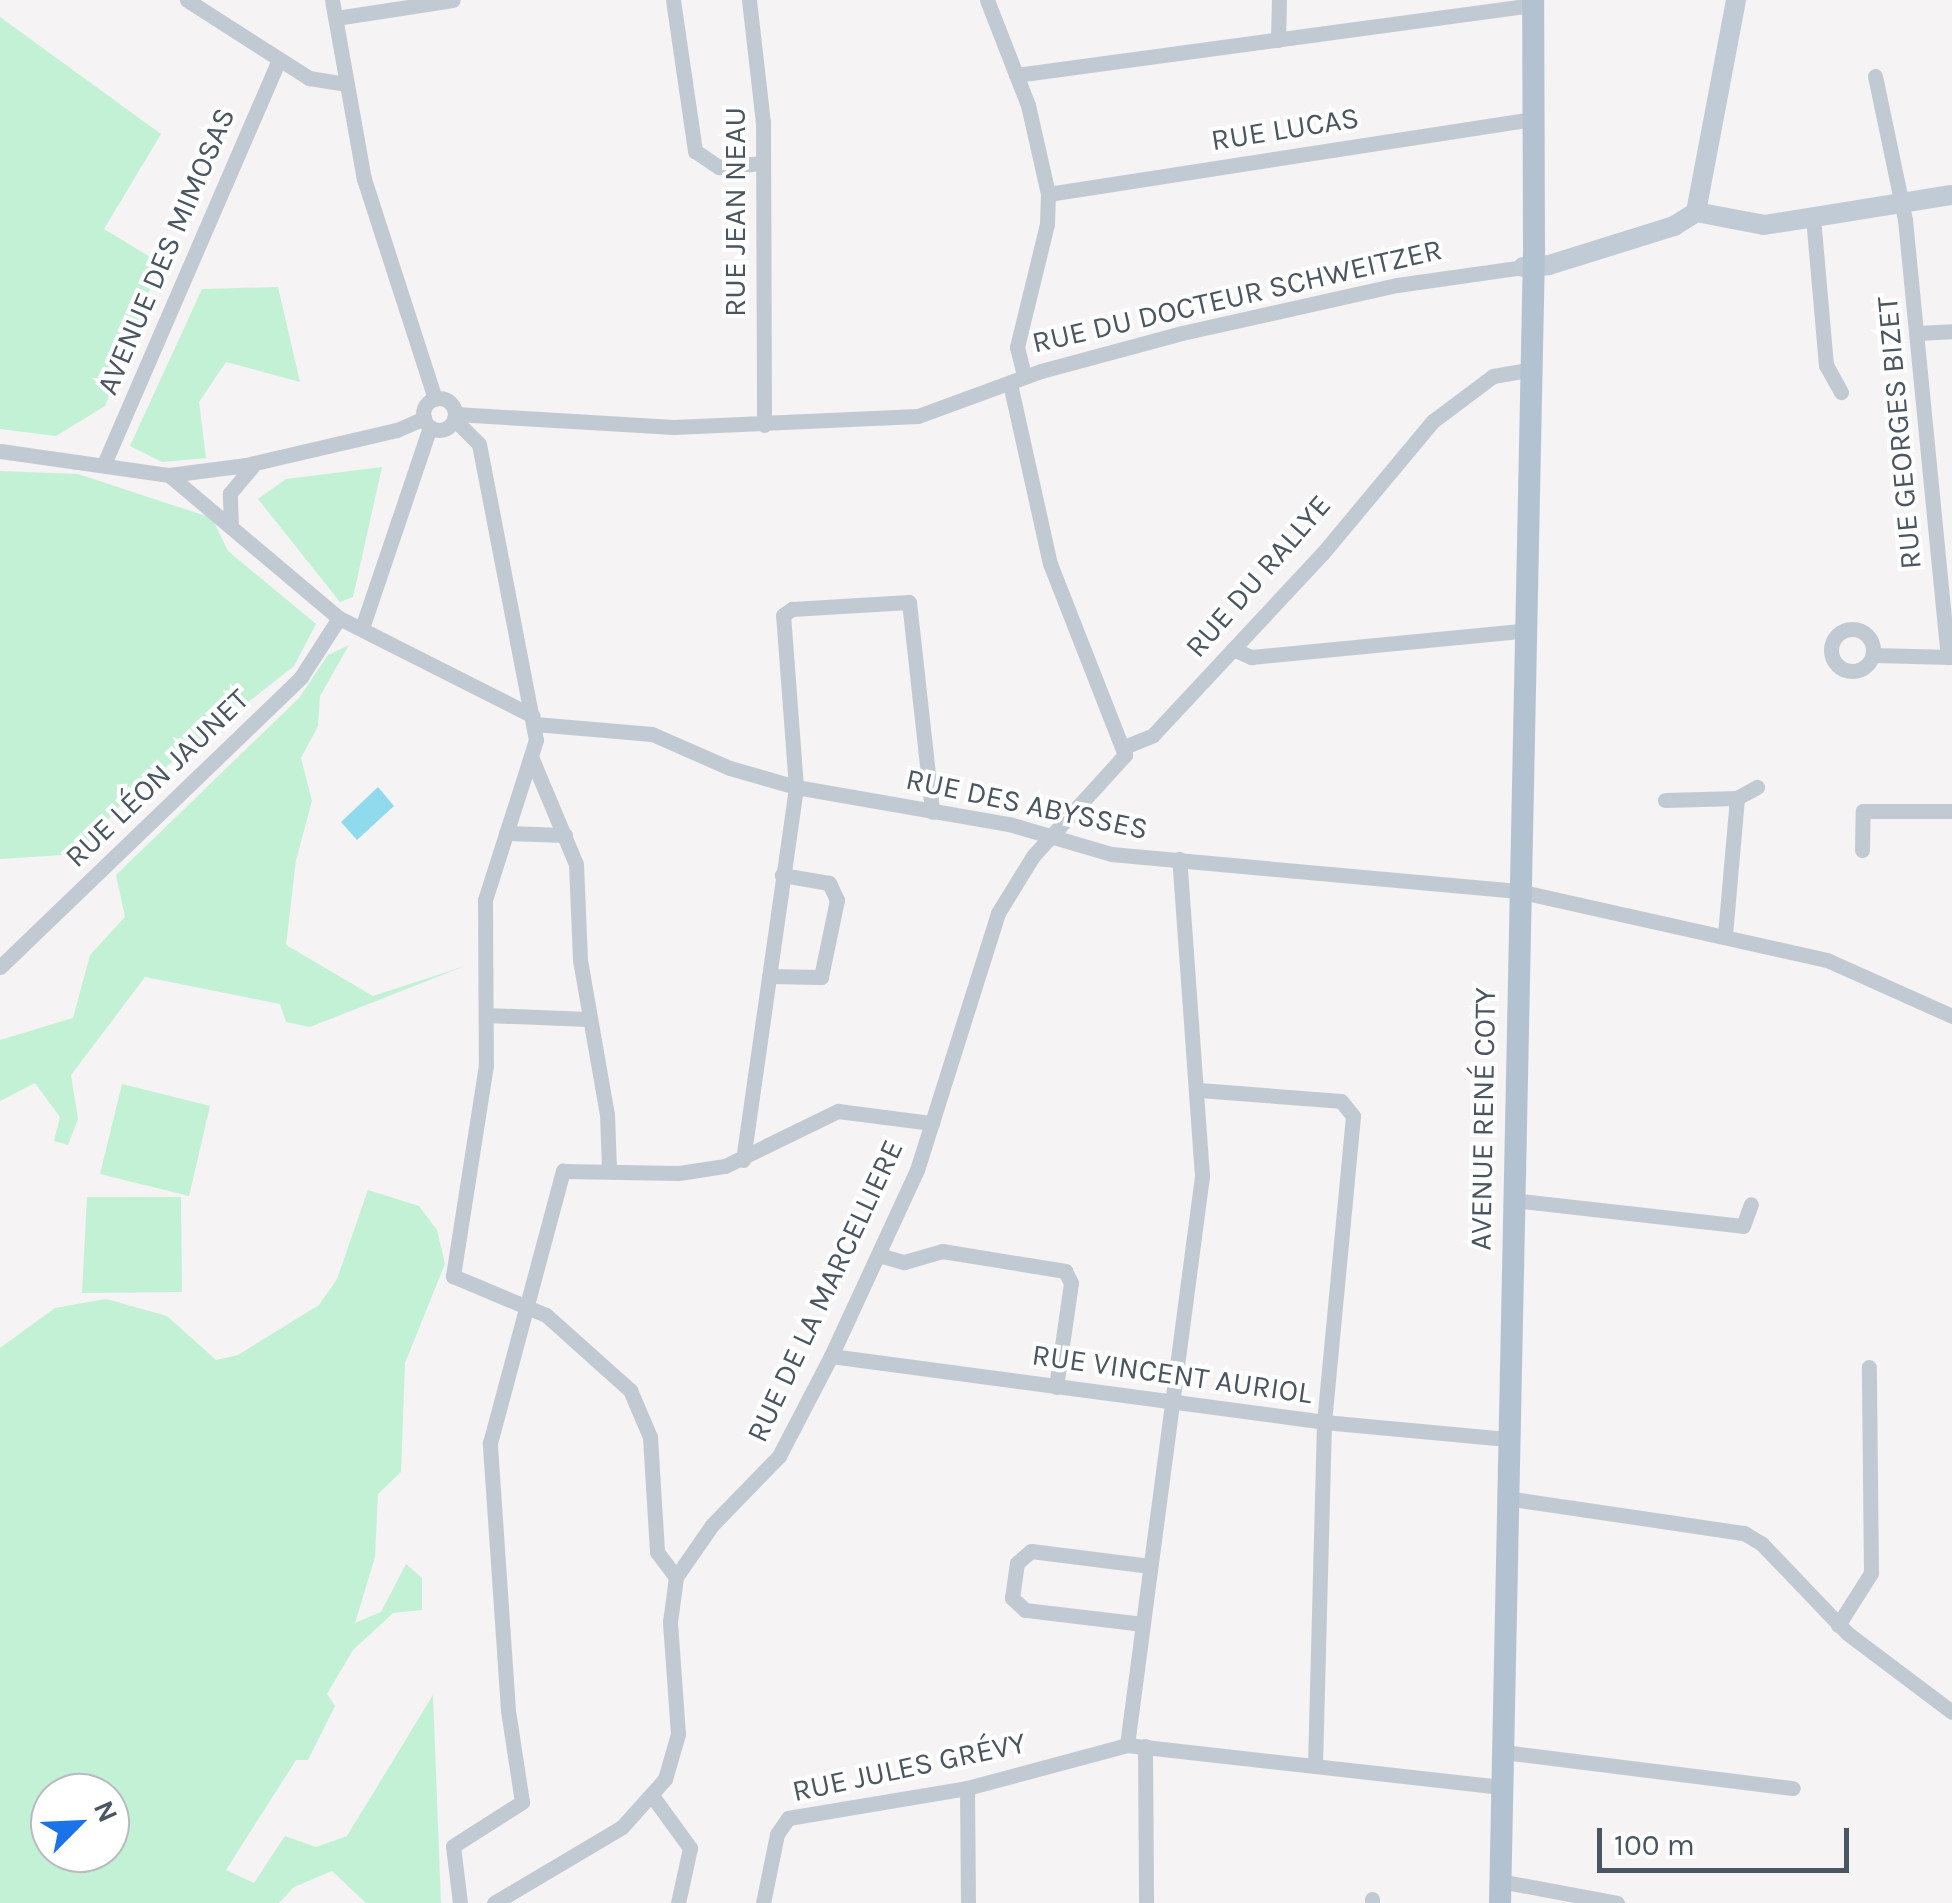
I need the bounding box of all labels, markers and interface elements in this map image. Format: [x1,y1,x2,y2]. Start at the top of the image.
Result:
street label: RUE LUCAS [1208,100,1362,158]
street label: AVENUE DES MIMOSAS [89,102,243,400]
street label: RUE JEAN NEAU [717,107,753,317]
street label: RUE DU DOCTEUR SCHWEITZER [1029,231,1445,361]
street label: RUE GEORGES BIZET [1869,295,1929,571]
street label: RUE DU RALLYE [1178,487,1338,665]
street label: RUE LÉON JAUNET [58,681,256,875]
street label: RUE DES ABYSSES [903,761,1151,847]
street label: AVENUE RENÉ COTY [1463,987,1503,1251]
street label: RUE DE LA MARCELLIERE [739,1134,911,1448]
street label: RUE VINCENT AURIOL [1030,1337,1314,1411]
street label: RUE JULES GRÉVY [789,1725,1029,1809]
north arrow [30,1773,130,1873]
text: N [87,1796,125,1827]
scale bar [1602,1808,1854,1870]
text: 100 m [1614,1827,1695,1863]

